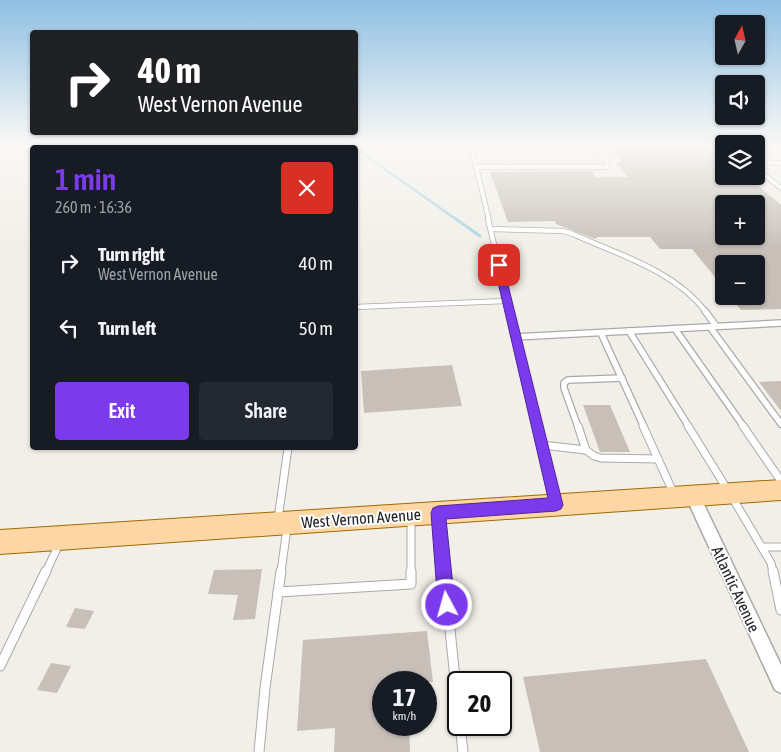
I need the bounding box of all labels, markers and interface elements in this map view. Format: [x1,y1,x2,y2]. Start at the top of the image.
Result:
north arrow [715,15,765,65]
map controls [715,15,765,305]
icon: right [55,50,120,115]
text: 40 m [138,50,201,90]
button: sound [715,75,765,125]
text: West Vernon Avenue [138,91,303,117]
button: layers [715,135,765,185]
text: 1 min [55,162,116,196]
button: close [281,162,333,214]
button: + [715,195,765,245]
text: 260 m · 16:36 [55,198,132,216]
text: Turn right [98,243,165,265]
pin [478,244,520,286]
icon: right [55,249,83,277]
icon: arrive [485,251,513,279]
text: 40 m [299,252,333,274]
button: − [715,255,765,305]
text: West Vernon Avenue [98,265,218,283]
icon: left [55,314,83,342]
text: Turn left [98,317,156,339]
text: 50 m [299,317,333,339]
button: Exit [55,382,189,440]
button: Share [199,382,333,440]
street label: West Vernon Avenue [301,505,421,531]
street label: Atlantic Avenue [708,543,764,635]
position arrow [420,578,472,630]
speed limit sign: 20 [447,671,512,736]
text: 17 [393,683,416,711]
text: km/h [393,709,416,723]

